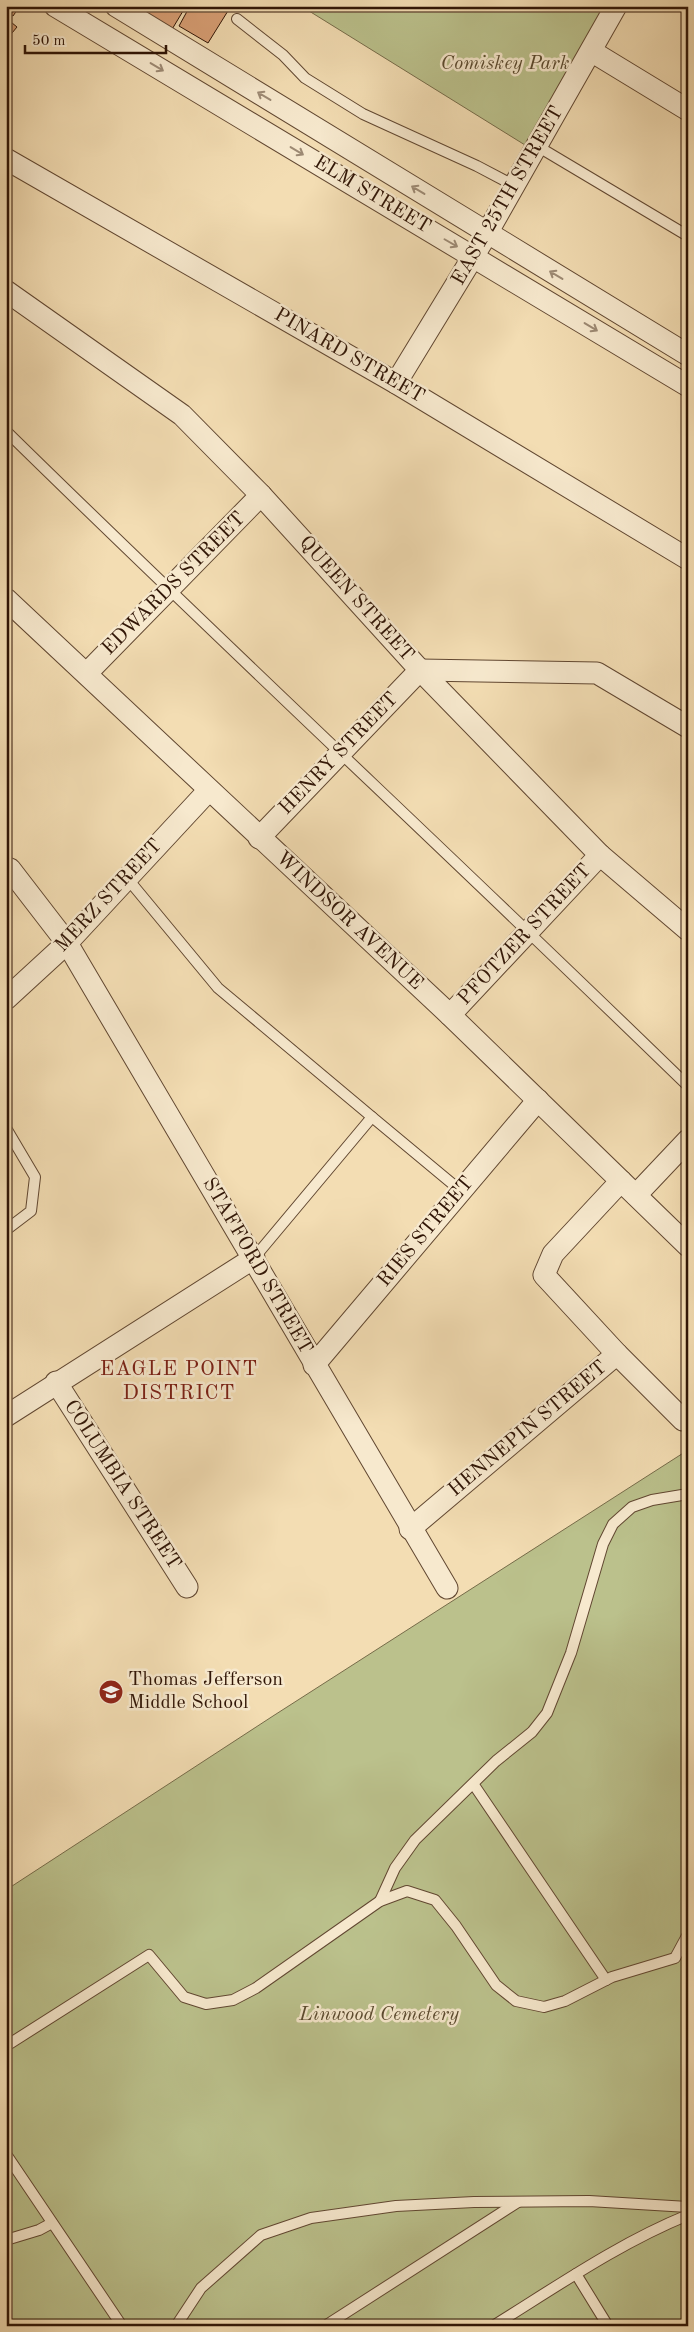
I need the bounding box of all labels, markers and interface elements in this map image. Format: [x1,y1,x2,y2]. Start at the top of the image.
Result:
scale bar [25,22,166,54]
text: 50 m [32,34,66,49]
park label: Comiskey Park [441,54,570,74]
one-way arrow [150,63,164,73]
one-way arrow [258,91,272,101]
street label: EAST 25TH STREET [449,103,567,289]
one-way arrow [289,146,303,156]
street label: ELM STREET [310,152,434,238]
one-way arrow [411,184,425,195]
one-way arrow [444,238,458,248]
one-way arrow [550,269,564,279]
street label: PINARD STREET [270,305,428,407]
one-way arrow [583,322,597,332]
street label: EDWARDS STREET [99,509,249,659]
street label: QUEEN STREET [295,532,417,666]
street label: HENRY STREET [276,689,402,819]
street label: MERZ STREET [52,836,166,956]
street label: WINDSOR AVENUE [272,848,426,994]
street label: PFOTZER STREET [455,861,595,1009]
street label: RIES STREET [374,1173,478,1291]
street label: STAFFORD STREET [198,1174,316,1358]
street label: HENNEPIN STREET [445,1357,611,1501]
district label: EAGLE POINT DISTRICT [100,1359,258,1404]
street label: COLUMBIA STREET [60,1397,184,1573]
place label: Thomas Jefferson Middle School [128,1670,283,1713]
school or university icon: Thomas Jefferson Middle School [98,1679,124,1705]
park label: Linwood Cemetery [298,2005,460,2025]

